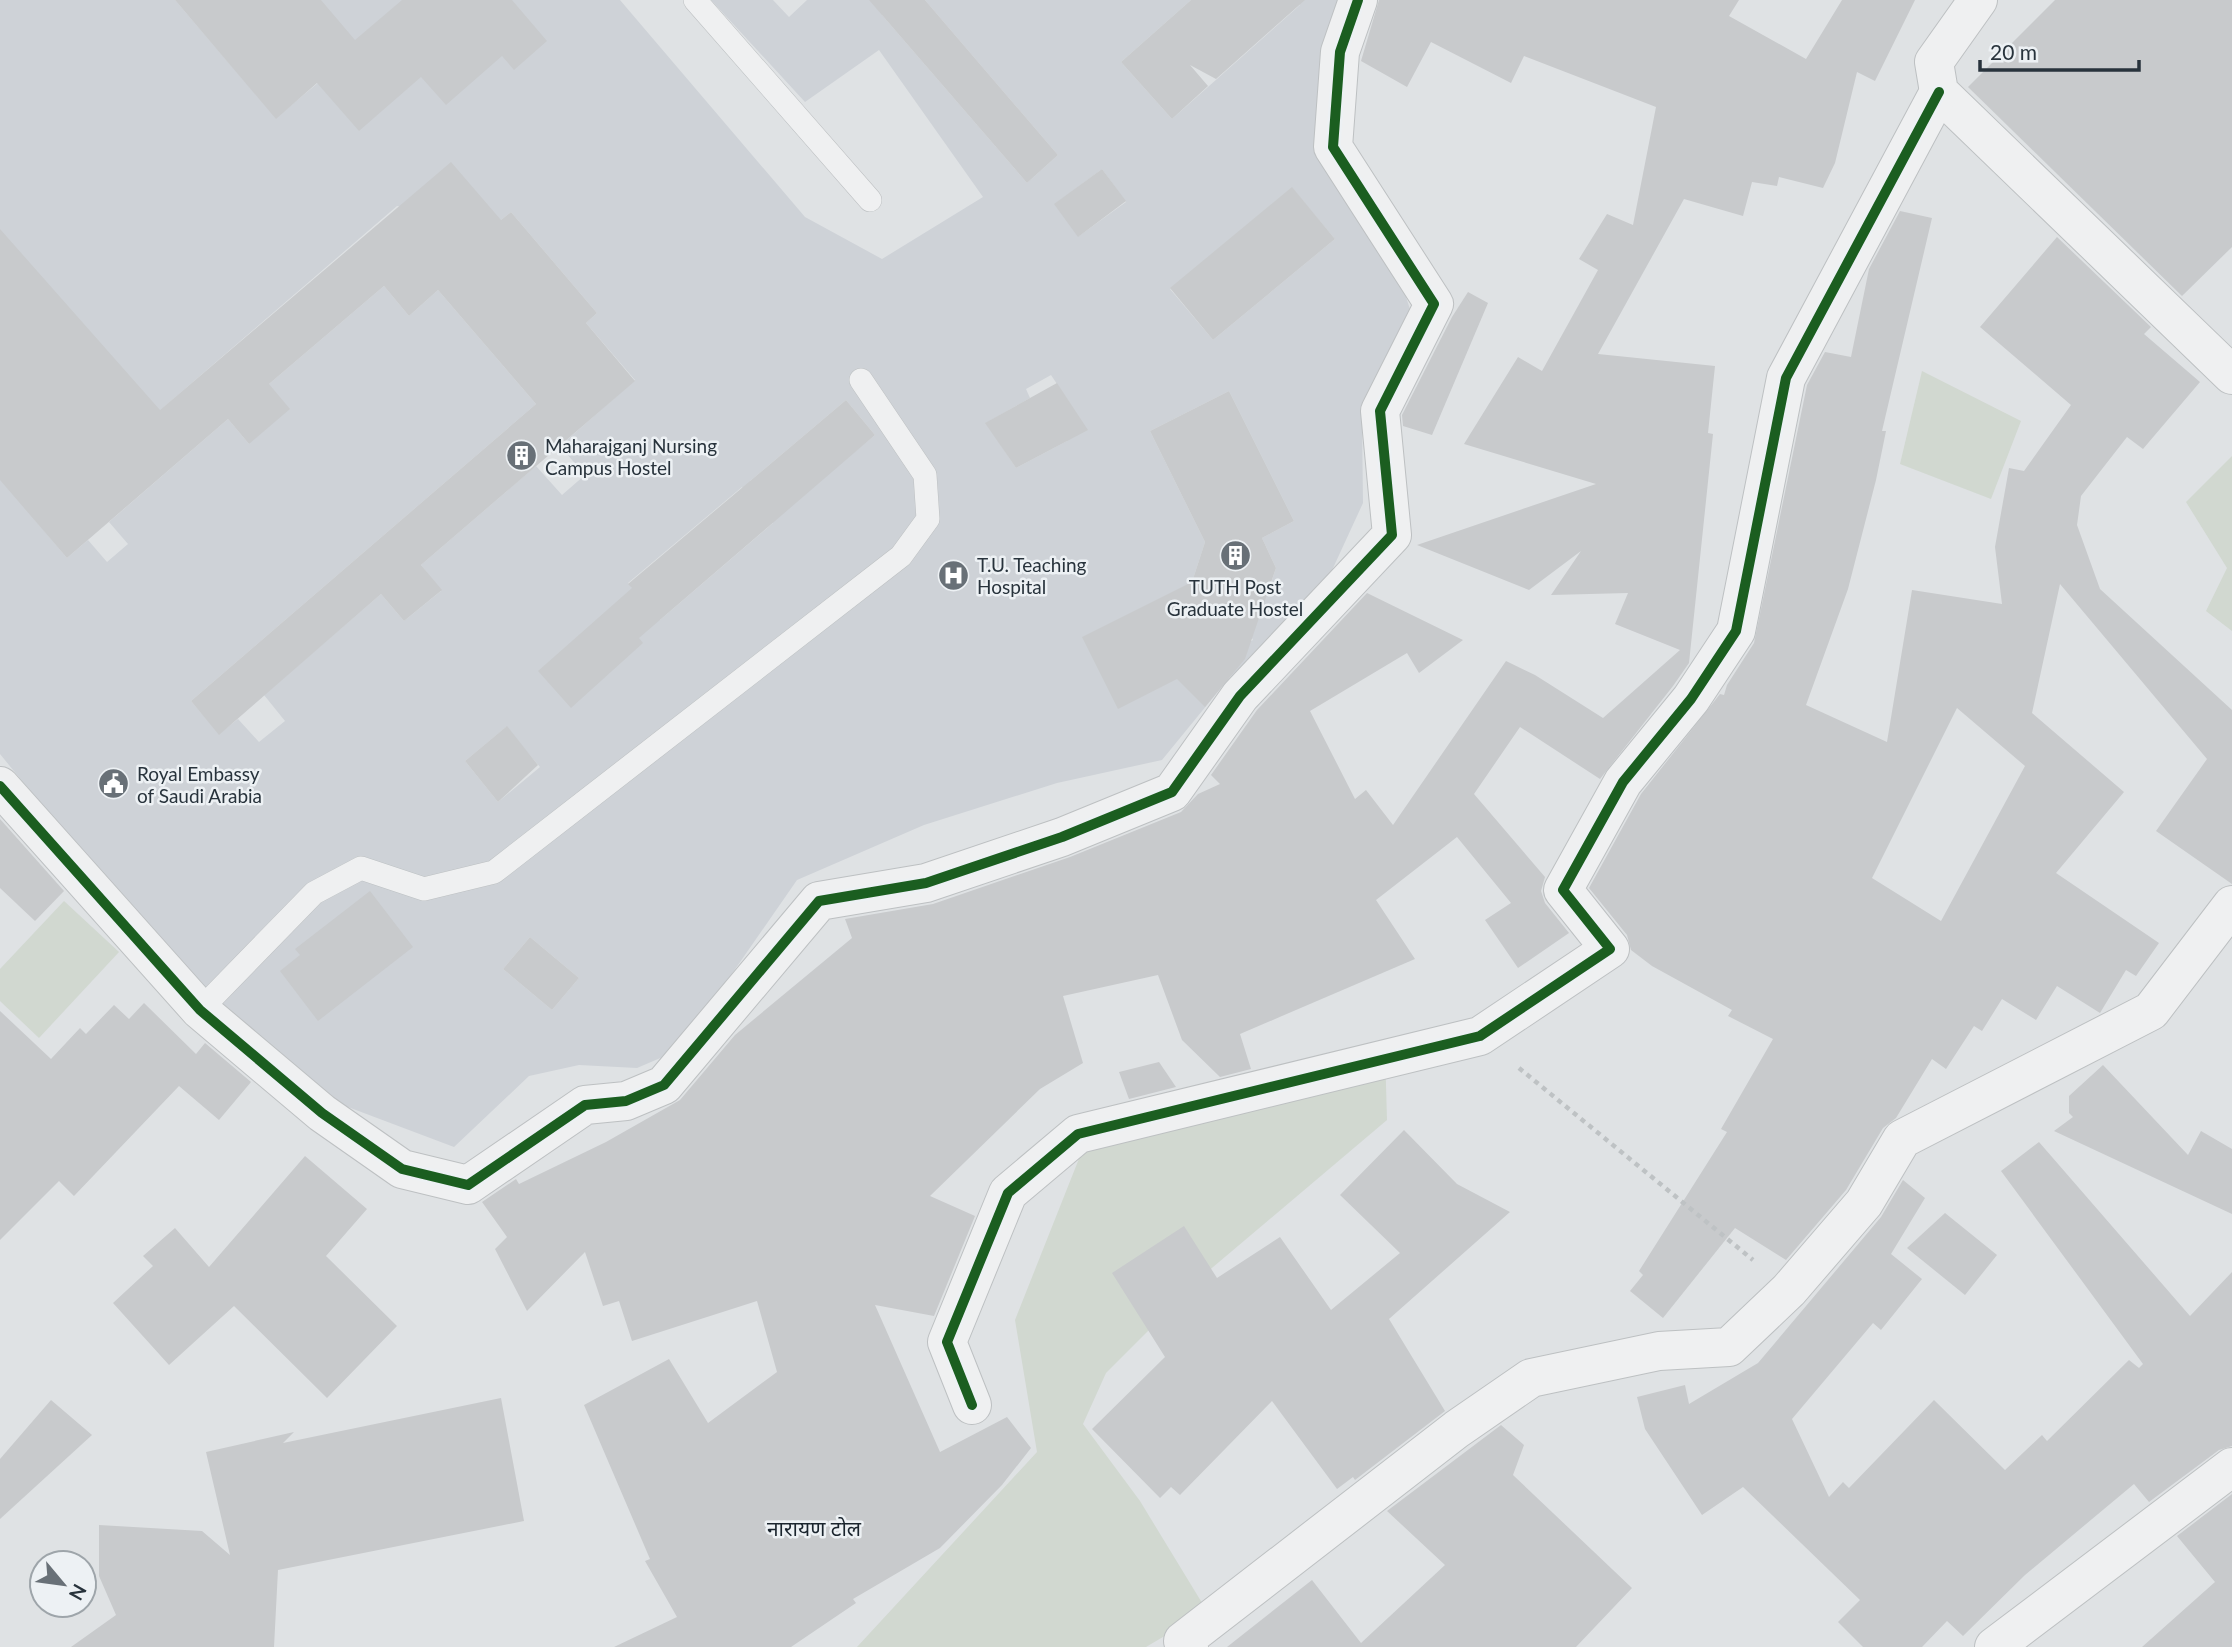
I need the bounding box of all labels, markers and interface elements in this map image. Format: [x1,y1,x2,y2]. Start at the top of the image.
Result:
scale bar [1980,28,2139,72]
text: 20 m [1990,39,2037,64]
place label: Maharajganj Nursing Campus Hostel [545,434,717,479]
building icon: Maharajganj Nursing Campus Hostel [505,439,539,473]
building icon: TUTH Post Graduate Hostel [1218,538,1252,572]
place label: T.U. Teaching Hospital [977,553,1087,598]
hospital icon: T.U. Teaching Hospital [937,558,971,592]
place label: TUTH Post Graduate Hostel [1167,575,1303,620]
place label: Royal Embassy of Saudi Arabia [137,762,262,807]
public building icon: Royal Embassy of Saudi Arabia [97,767,131,801]
district label: नारायण टोल [767,1515,862,1540]
north arrow [28,1549,98,1619]
text: N [65,1581,92,1604]

